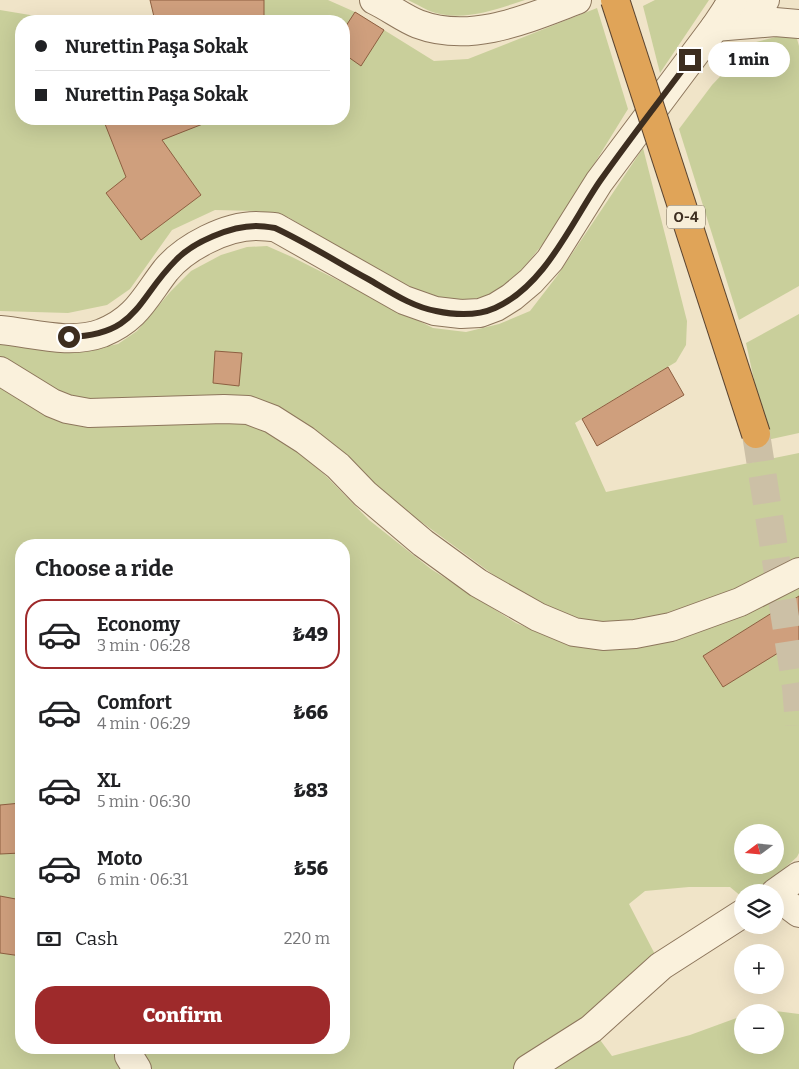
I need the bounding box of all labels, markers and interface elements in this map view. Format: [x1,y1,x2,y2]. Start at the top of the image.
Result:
text: Nurettin Paşa Sokak [65,35,248,58]
callout: 1 min [708,42,790,78]
route end [679,49,701,71]
text: 1 min [729,50,769,69]
text: Nurettin Paşa Sokak [65,83,248,106]
road number: O-4 [667,206,705,228]
route start [58,326,80,348]
text: Choose a ride [35,555,174,582]
icon: car [37,612,82,657]
text: Economy [97,613,180,636]
text: ₺49 [292,623,328,646]
text: 3 min · 06:28 [97,636,191,655]
icon: car [37,690,82,735]
text: Comfort [97,691,172,714]
text: ₺66 [293,701,328,724]
text: 4 min · 06:29 [97,714,191,733]
icon: car [37,768,82,813]
text: XL [97,769,121,792]
text: ₺83 [293,779,328,802]
text: 5 min · 06:30 [97,792,191,811]
north arrow [734,824,784,874]
map controls [734,824,784,1054]
icon: car [37,846,82,891]
text: Moto [97,847,143,870]
text: ₺56 [294,857,328,880]
text: 6 min · 06:31 [97,870,188,889]
button: layers [734,884,784,934]
icon: cash [35,925,63,953]
text: Cash [75,927,118,950]
text: 220 m [284,929,330,948]
button: + [734,944,784,994]
button: Confirm [35,986,330,1044]
button: − [734,1004,784,1054]

